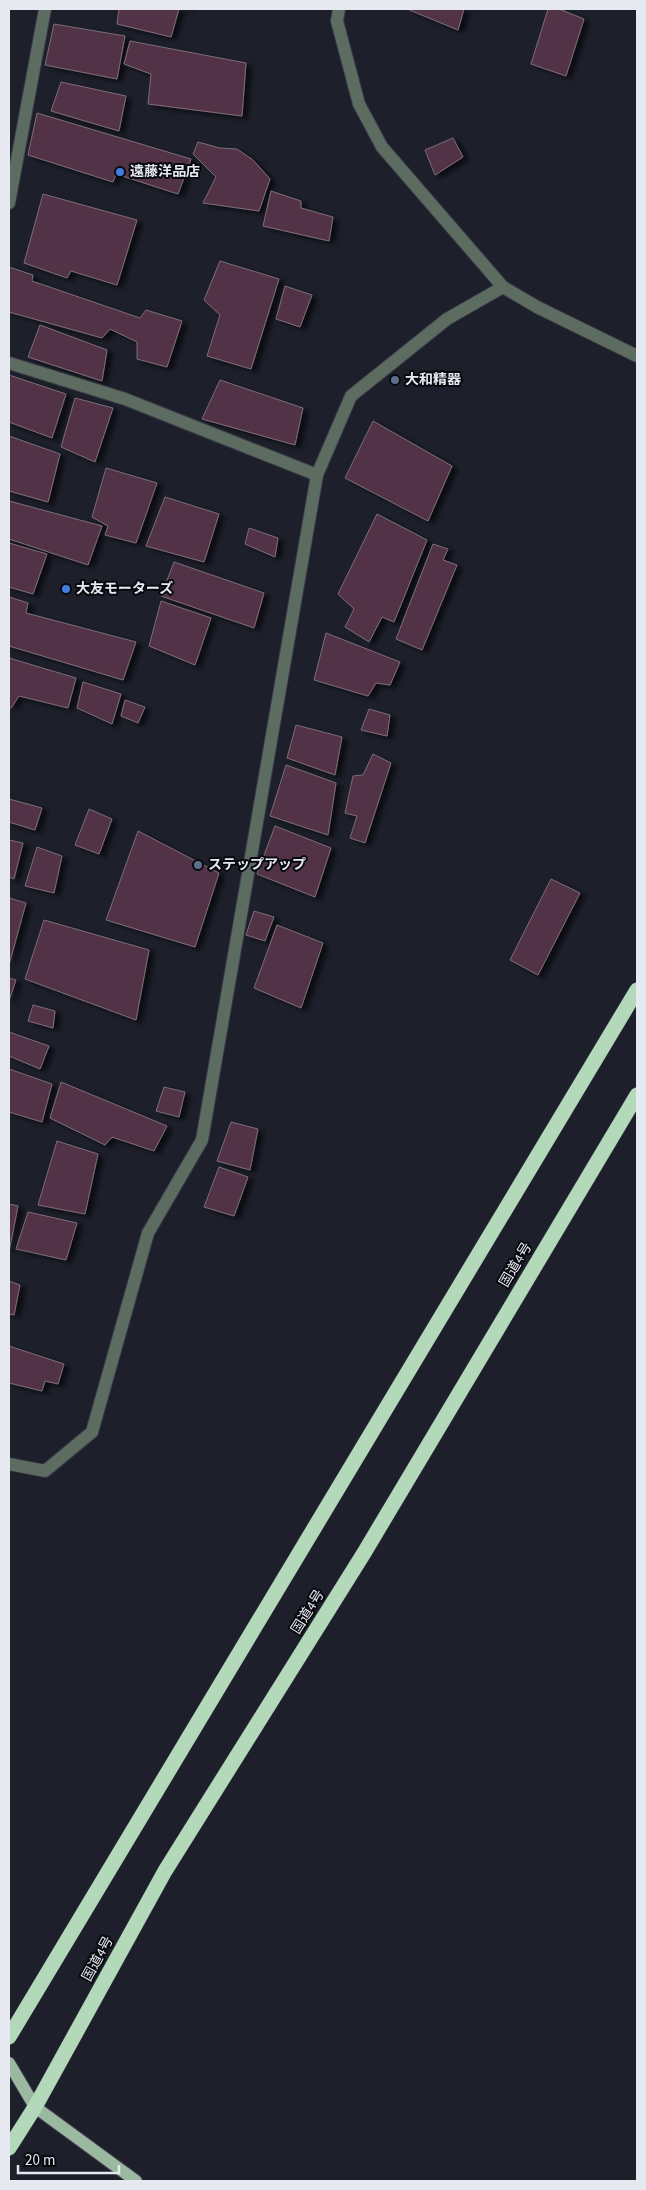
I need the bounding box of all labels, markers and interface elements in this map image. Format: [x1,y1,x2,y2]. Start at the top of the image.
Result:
place label: 遠藤洋品店 [130,162,200,182]
marker: 遠藤洋品店 [114,166,126,178]
place label: 大和精器 [405,370,462,390]
marker: 大和精器 [389,374,401,386]
place label: 大友モーターズ [76,579,173,599]
marker: 大友モーターズ [60,583,72,595]
place label: ステップアップ [208,855,306,875]
marker: ステップアップ [192,859,204,871]
street label: 国道4号 [495,1239,537,1291]
street label: 国道4号 [287,1586,329,1638]
street label: 国道4号 [77,1933,119,1985]
scale bar [18,2142,119,2174]
text: 20 m [25,2150,55,2171]

